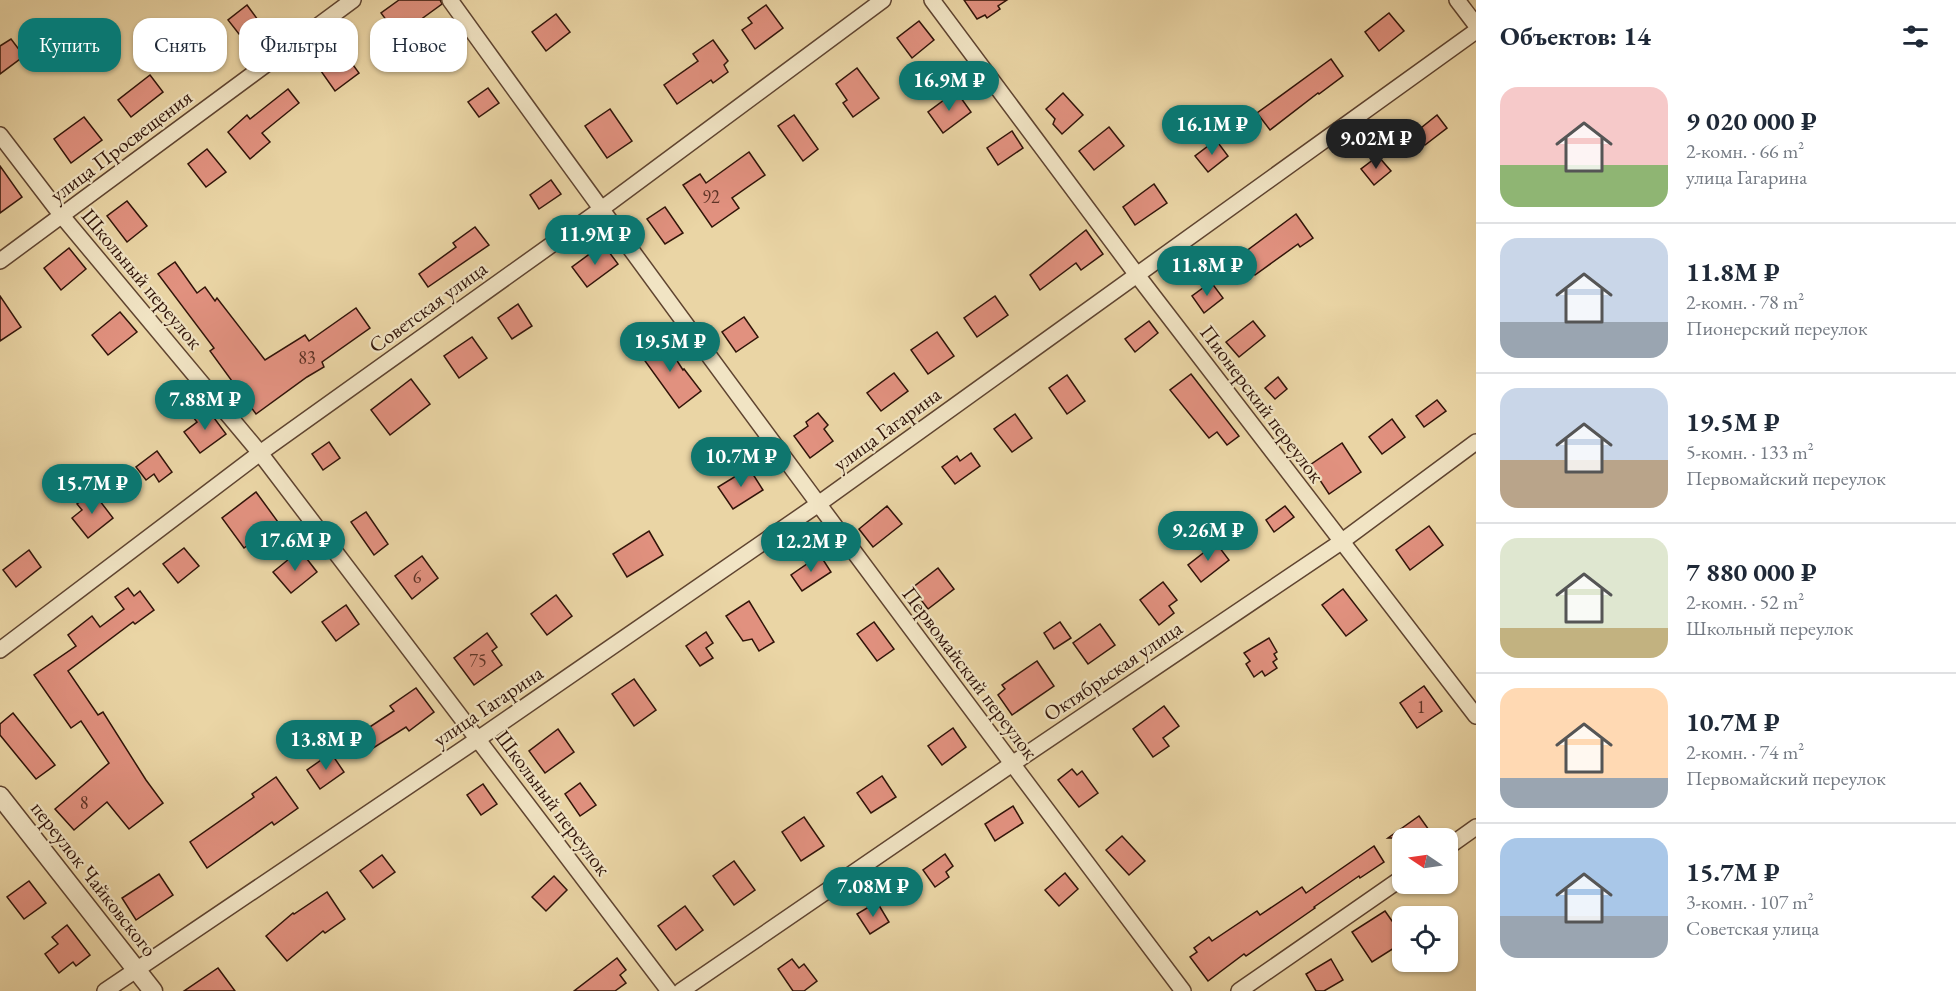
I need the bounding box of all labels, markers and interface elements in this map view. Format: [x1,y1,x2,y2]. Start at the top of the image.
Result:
chip: Купить [18,18,121,72]
chip: Снять [133,18,227,72]
chip: Фильтры [239,18,358,72]
chip: Новое [370,18,467,72]
text: Объектов: 14 [1500,19,1651,53]
icon: filters [1899,20,1932,53]
pin: 16.9M ₽ [894,61,1004,112]
text: 16.9M ₽ [913,67,985,93]
street label: улица Просвещения [44,83,197,208]
text: 9 020 000 ₽ [1686,104,1817,138]
pin: 16.1M ₽ [1157,105,1267,156]
text: 16.1M ₽ [1176,111,1248,137]
icon: home [1548,111,1620,183]
pin: 9.02M ₽ [1321,119,1431,170]
text: 9.02M ₽ [1340,125,1412,151]
text: 2-комн. · 66 m² [1686,138,1804,164]
text: улица Гагарина [1686,164,1807,190]
house number: 92 [702,185,720,208]
street label: Школьный переулок [76,203,209,355]
pin: 11.9M ₽ [540,215,650,266]
text: 11.9M ₽ [559,221,631,247]
pin: 11.8M ₽ [1152,246,1262,297]
text: 11.8M ₽ [1171,252,1243,278]
street label: Советская улица [363,254,493,359]
text: 11.8M ₽ [1686,255,1780,289]
icon: home [1548,262,1620,334]
text: 2-комн. · 78 m² [1686,289,1804,315]
text: Пионерский переулок [1686,315,1868,341]
street label: Пионерский переулок [1194,319,1331,488]
pin: 19.5M ₽ [615,322,725,373]
text: 19.5M ₽ [634,328,706,354]
house number: 83 [298,346,316,369]
pin: 7.88M ₽ [150,380,260,431]
street label: улица Гагарина [827,380,947,477]
text: 7.88M ₽ [169,386,241,412]
text: 19.5M ₽ [1686,405,1780,439]
icon: home [1548,412,1620,484]
pin: 10.7M ₽ [686,437,796,488]
text: 5-комн. · 133 m² [1686,439,1814,465]
text: 10.7M ₽ [705,443,777,469]
pin: 15.7M ₽ [37,464,147,515]
text: Первомайский переулок [1686,465,1886,491]
text: 15.7M ₽ [56,470,128,496]
pin: 9.26M ₽ [1153,511,1263,562]
text: 9.26M ₽ [1172,517,1244,543]
pin: 17.6M ₽ [240,521,350,572]
pin: 12.2M ₽ [756,522,866,573]
text: 17.6M ₽ [259,527,331,553]
text: 12.2M ₽ [775,528,847,554]
text: 7 880 000 ₽ [1686,555,1817,589]
icon: home [1548,562,1620,634]
house number: 6 [413,565,422,588]
street label: Первомайский переулок [896,581,1044,765]
text: 2-комн. · 52 m² [1686,589,1804,615]
street label: Октябрьская улица [1038,614,1188,727]
text: Школьный переулок [1686,615,1853,641]
house number: 75 [469,649,487,672]
street label: улица Гагарина [427,658,549,752]
house number: 1 [1417,695,1425,718]
text: 10.7M ₽ [1686,705,1780,739]
icon: home [1548,712,1620,784]
pin: 13.8M ₽ [271,720,381,771]
street label: Школьный переулок [490,724,617,881]
text: 13.8M ₽ [290,726,362,752]
text: 2-комн. · 74 m² [1686,739,1804,765]
text: Первомайский переулок [1686,765,1886,791]
house number: 8 [80,791,88,814]
street label: переулок Чайковского [25,796,164,962]
north arrow [1392,828,1458,894]
map controls [1392,828,1458,972]
text: 15.7M ₽ [1686,855,1780,889]
icon: home [1548,862,1620,934]
pin: 7.08M ₽ [818,867,928,918]
text: 7.08M ₽ [837,873,909,899]
text: 3-комн. · 107 m² [1686,889,1814,915]
button: locate [1392,906,1458,972]
text: Советская улица [1686,915,1819,941]

